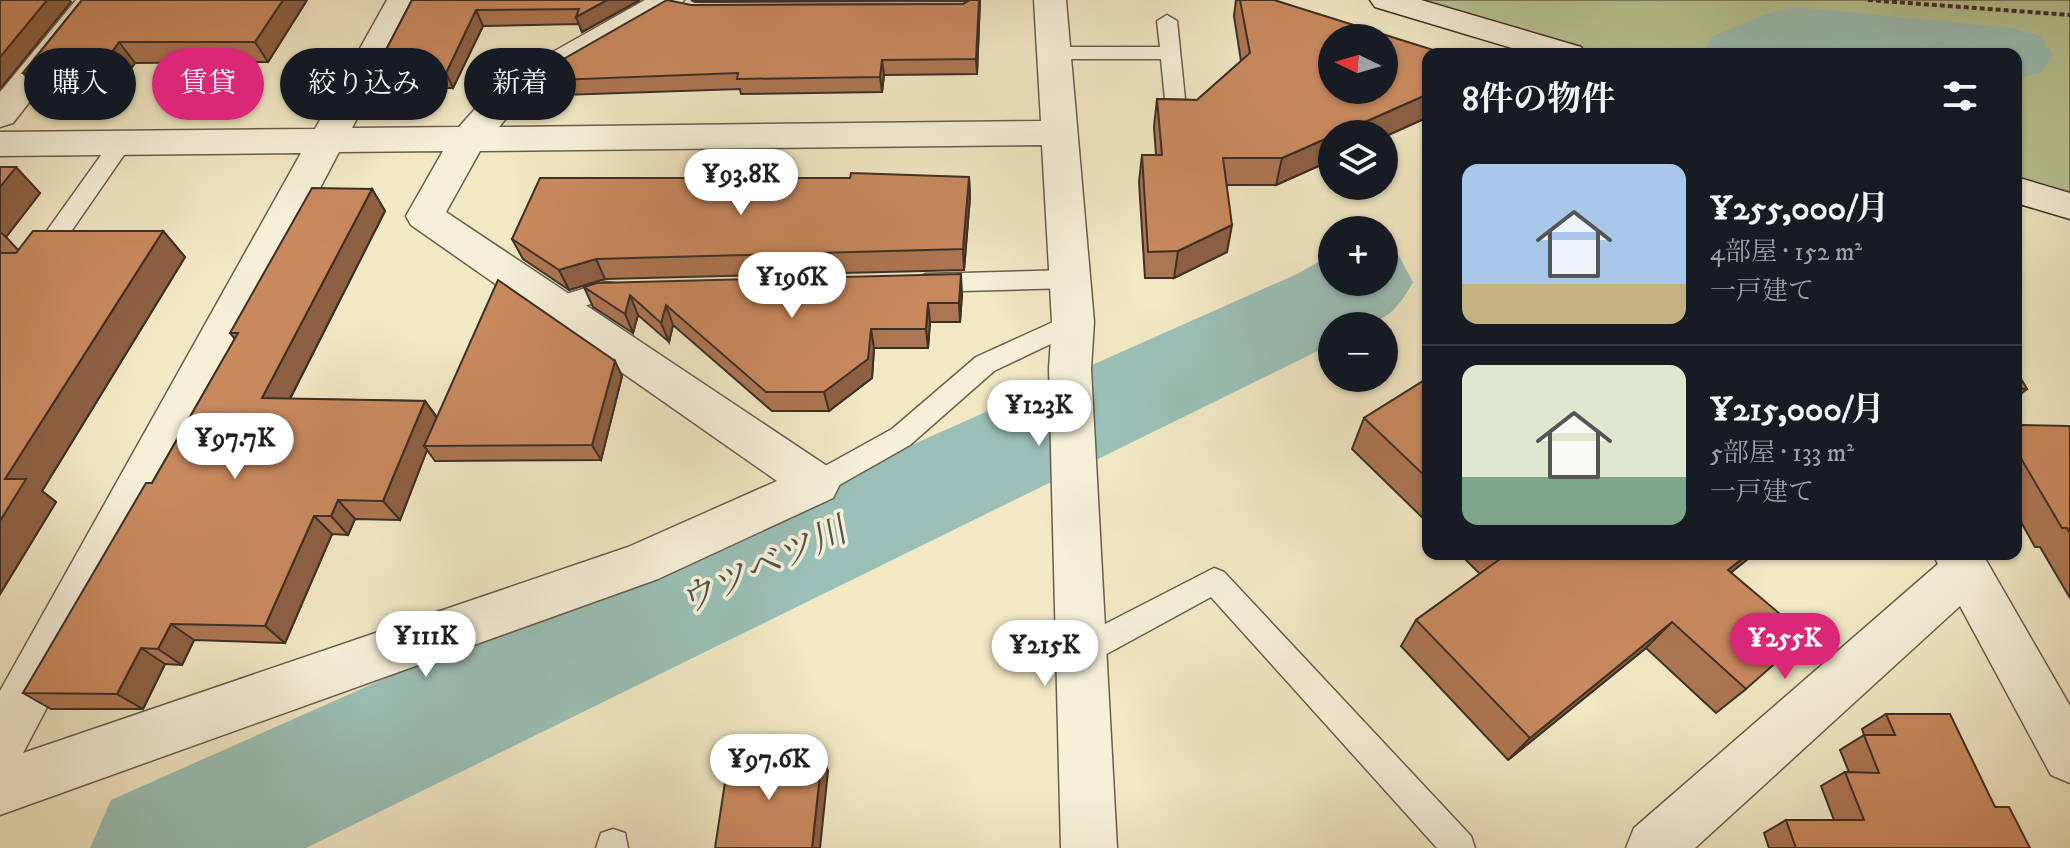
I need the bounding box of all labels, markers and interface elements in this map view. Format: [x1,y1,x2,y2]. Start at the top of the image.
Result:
north arrow [1318,24,1398,104]
map controls [1318,24,1398,392]
chip: 購入 [24,48,136,120]
chip: 賃貸 [152,48,264,120]
chip: 絞り込み [280,48,448,120]
chip: 新着 [464,48,576,120]
icon: filters [1938,74,1982,118]
text: 8件の物件 [1462,79,1615,121]
button: layers [1318,120,1398,200]
pin: ¥93.8K [676,149,806,217]
text: ¥93.8K [702,158,780,191]
text: ¥255,000/月 [1710,188,1889,230]
icon: home [1526,196,1622,292]
button: + [1318,216,1398,296]
text: 4部屋 · 152 m² [1710,236,1862,269]
pin: ¥196K [736,252,848,320]
text: ¥196K [756,261,828,294]
text: 一戸建て [1710,275,1814,308]
button: − [1318,312,1398,392]
pin: ¥123K [983,380,1095,448]
text: ¥123K [1005,389,1073,422]
text: ¥215,000/月 [1710,389,1885,431]
icon: home [1526,397,1622,493]
pin: ¥97.7K [170,413,300,481]
text: ¥97.7K [195,422,275,455]
text: 5部屋 · 133 m² [1710,437,1854,470]
text: 一戸建て [1710,476,1814,509]
water label: ウツベツ川 [672,507,858,626]
pin: ¥111K [370,611,482,679]
pin: ¥255K [1729,613,1841,681]
text: ¥111K [394,620,458,653]
pin: ¥215K [989,620,1101,688]
text: ¥255K [1748,622,1822,655]
text: ¥215K [1010,629,1080,662]
pin: ¥97.6K [704,734,834,802]
text: ¥97.6K [728,743,810,776]

